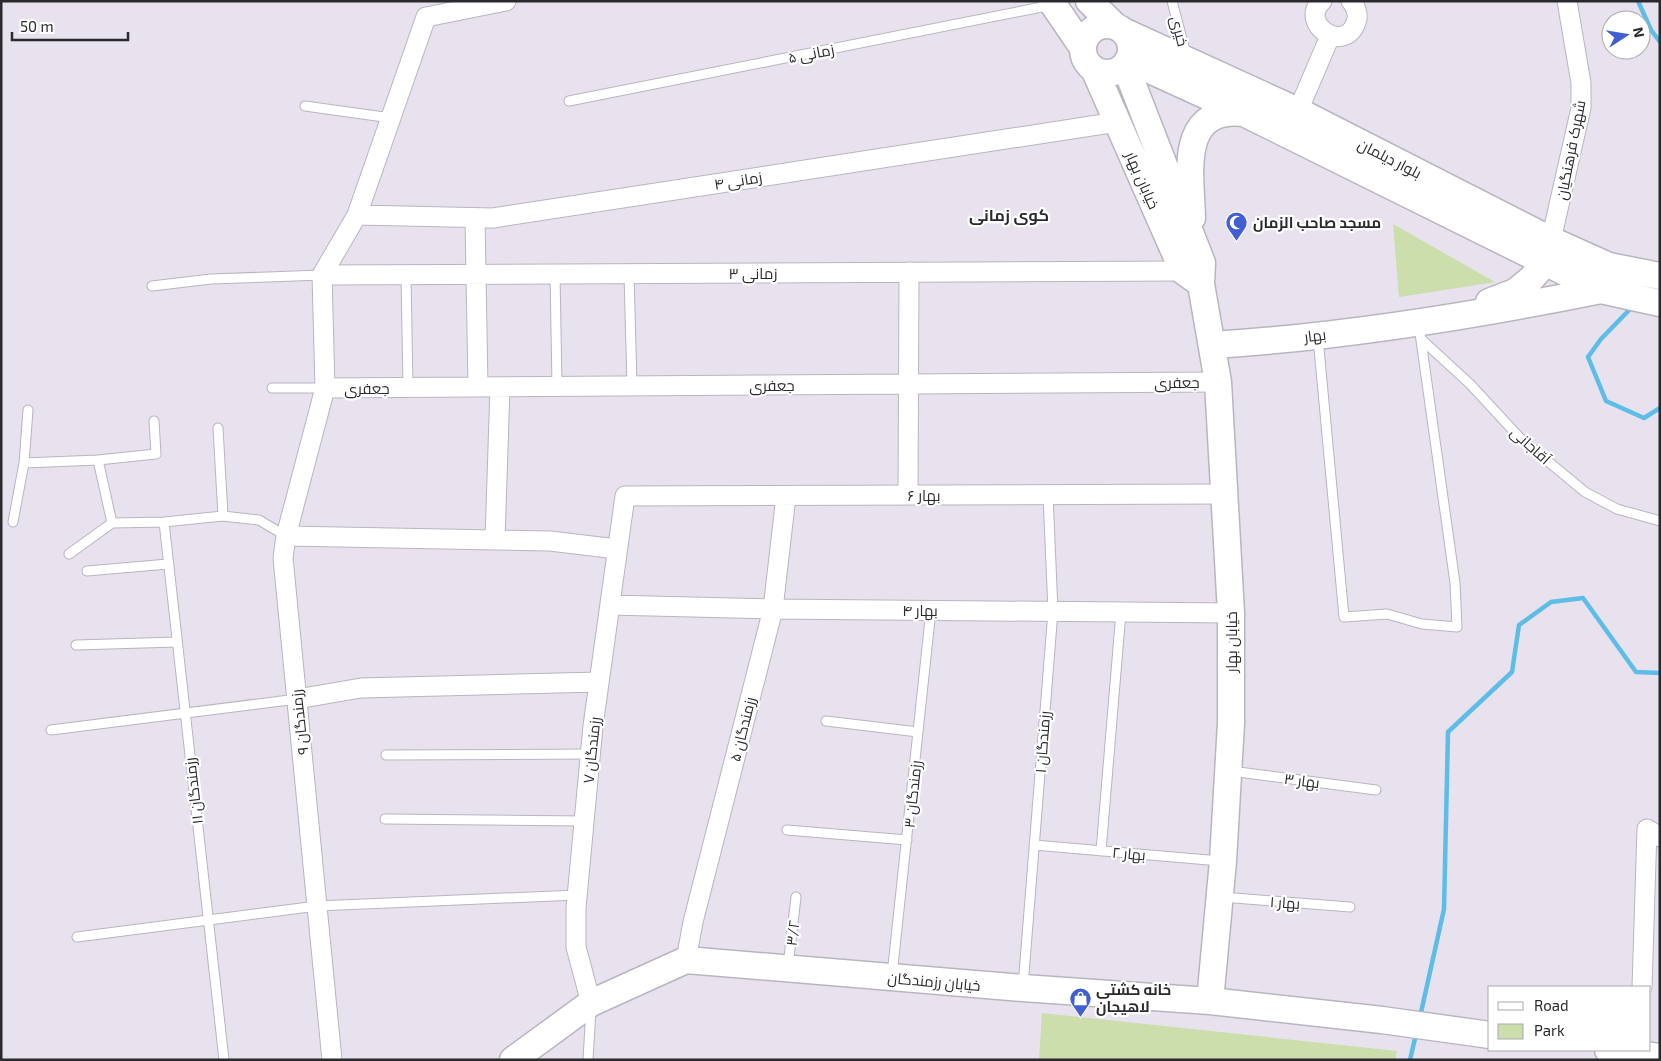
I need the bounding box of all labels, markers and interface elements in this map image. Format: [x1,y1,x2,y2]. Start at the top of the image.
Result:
scale bar [12,10,129,42]
north arrow [1601,10,1651,60]
street label: خیری [1165,14,1193,49]
text: 50 m [20,17,54,35]
text: N [1630,25,1649,39]
street label: زمانی ۵ [786,40,836,68]
street label: شهرک فرهنگیان [1551,99,1590,202]
street label: بلوار دیلمان [1354,134,1425,183]
street label: خیابان بهار [1120,147,1164,212]
street label: زمانی ۴ [713,167,764,195]
district label: کوی زمانی [969,205,1049,225]
mosque icon: مسجد صاحب الزمان [1225,210,1249,241]
place label: مسجد صاحب الزمان [1253,213,1381,232]
street label: زمانی ۳ [729,264,777,284]
street label: بهار [1302,325,1327,347]
street label: جعفری [1154,373,1200,393]
street label: جعفری [749,376,795,396]
street label: جعفری [344,379,390,399]
street label: آقاجانی [1506,422,1555,469]
street label: بهار ۶ [908,486,940,506]
street label: بهار ۴ [902,601,938,621]
street label: خیابان بهار [1222,611,1242,674]
street label: رزمندگان ۹ [287,688,313,756]
street label: رزمندگان ۵ [725,695,761,764]
street label: رزمندگان ۱ [1031,710,1055,774]
street label: رزمندگان ۷ [579,716,605,785]
street label: رزمندگان ۱۱ [180,756,208,825]
street label: رزمندگان ۳ [899,759,926,829]
street label: بهار ۳ [1283,769,1321,793]
street label: بهار ۲ [1111,843,1146,865]
street label: بهار ۱ [1269,892,1301,914]
street label: ۳/۲ [781,919,803,947]
street label: خیابان رزمندگان [887,968,981,996]
place label: خانه کشتی لاهیجان [1096,980,1171,1016]
shop icon: خانه کشتی لاهیجان [1068,986,1092,1017]
legend [1488,986,1651,1051]
text: Road [1534,996,1569,1014]
text: Park [1534,1021,1565,1039]

